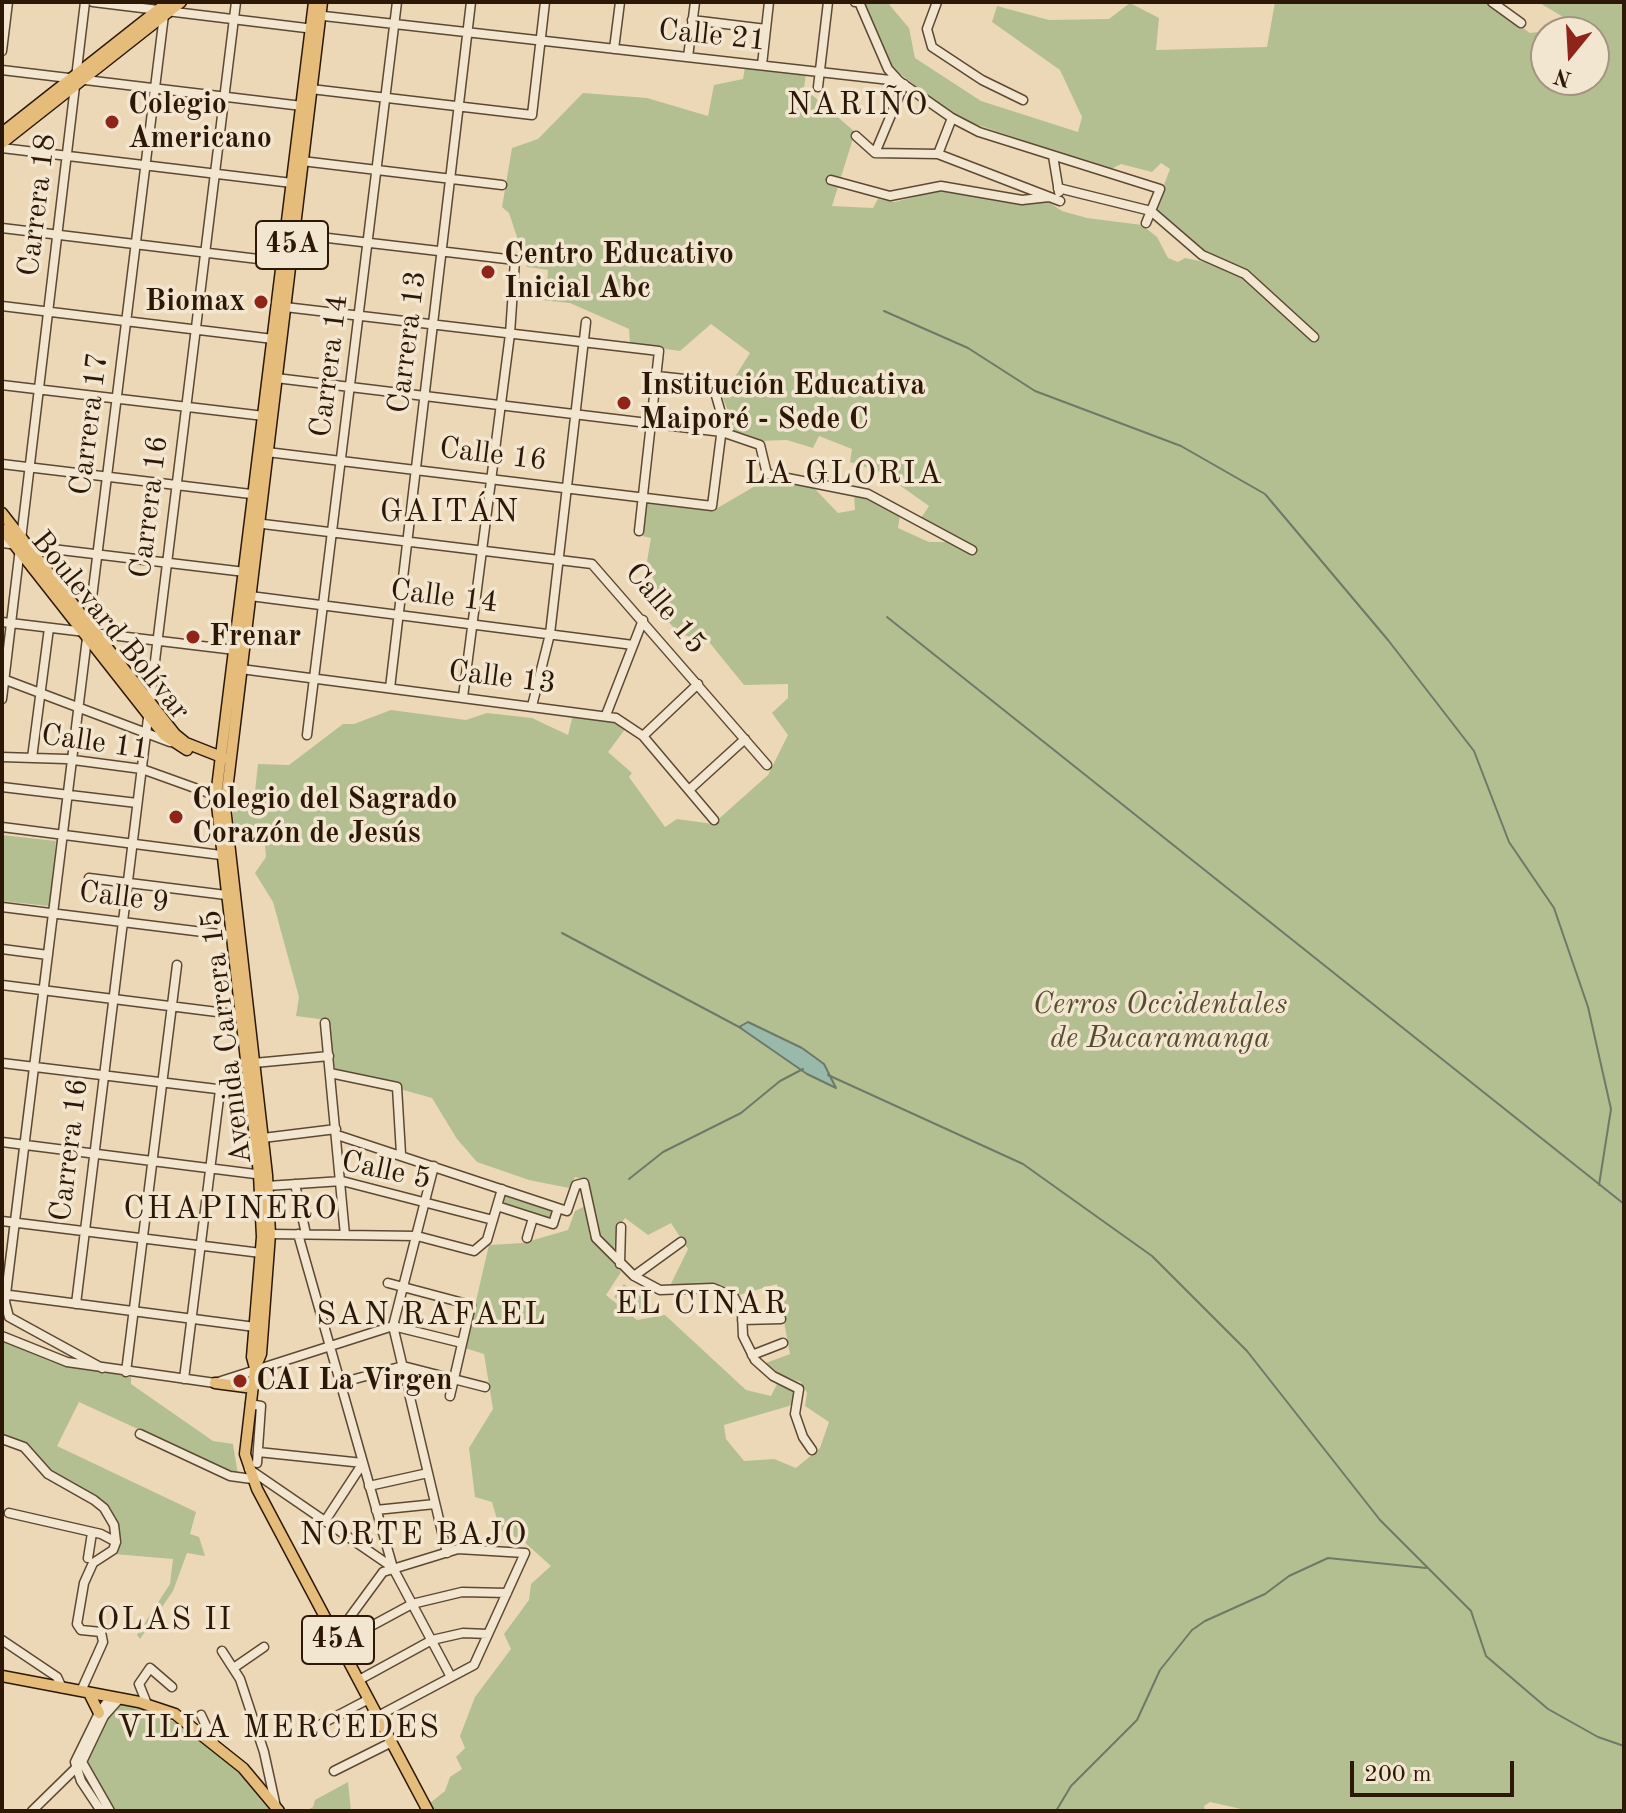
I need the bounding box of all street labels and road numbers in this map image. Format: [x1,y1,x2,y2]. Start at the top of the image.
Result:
street label: Calle 21 [656,12,768,60]
street label: Carrera 18 [11,132,65,278]
road number: 45A [256,221,328,269]
street label: Carrera 13 [381,269,435,415]
street label: Carrera 14 [303,293,357,439]
street label: Carrera 17 [63,351,117,497]
street label: Calle 16 [437,431,549,479]
street label: Carrera 16 [123,434,177,580]
street label: Boulevard Bolívar [23,524,197,728]
street label: Calle 15 [616,556,714,662]
street label: Calle 14 [388,573,500,621]
street label: Calle 13 [446,654,558,702]
street label: Calle 11 [39,718,151,768]
street label: Calle 9 [77,875,171,921]
street label: Avenida Carrera 15 [194,908,260,1166]
street label: Carrera 16 [43,1077,97,1223]
street label: Calle 5 [338,1144,434,1198]
road number: 45A [302,1616,374,1664]

